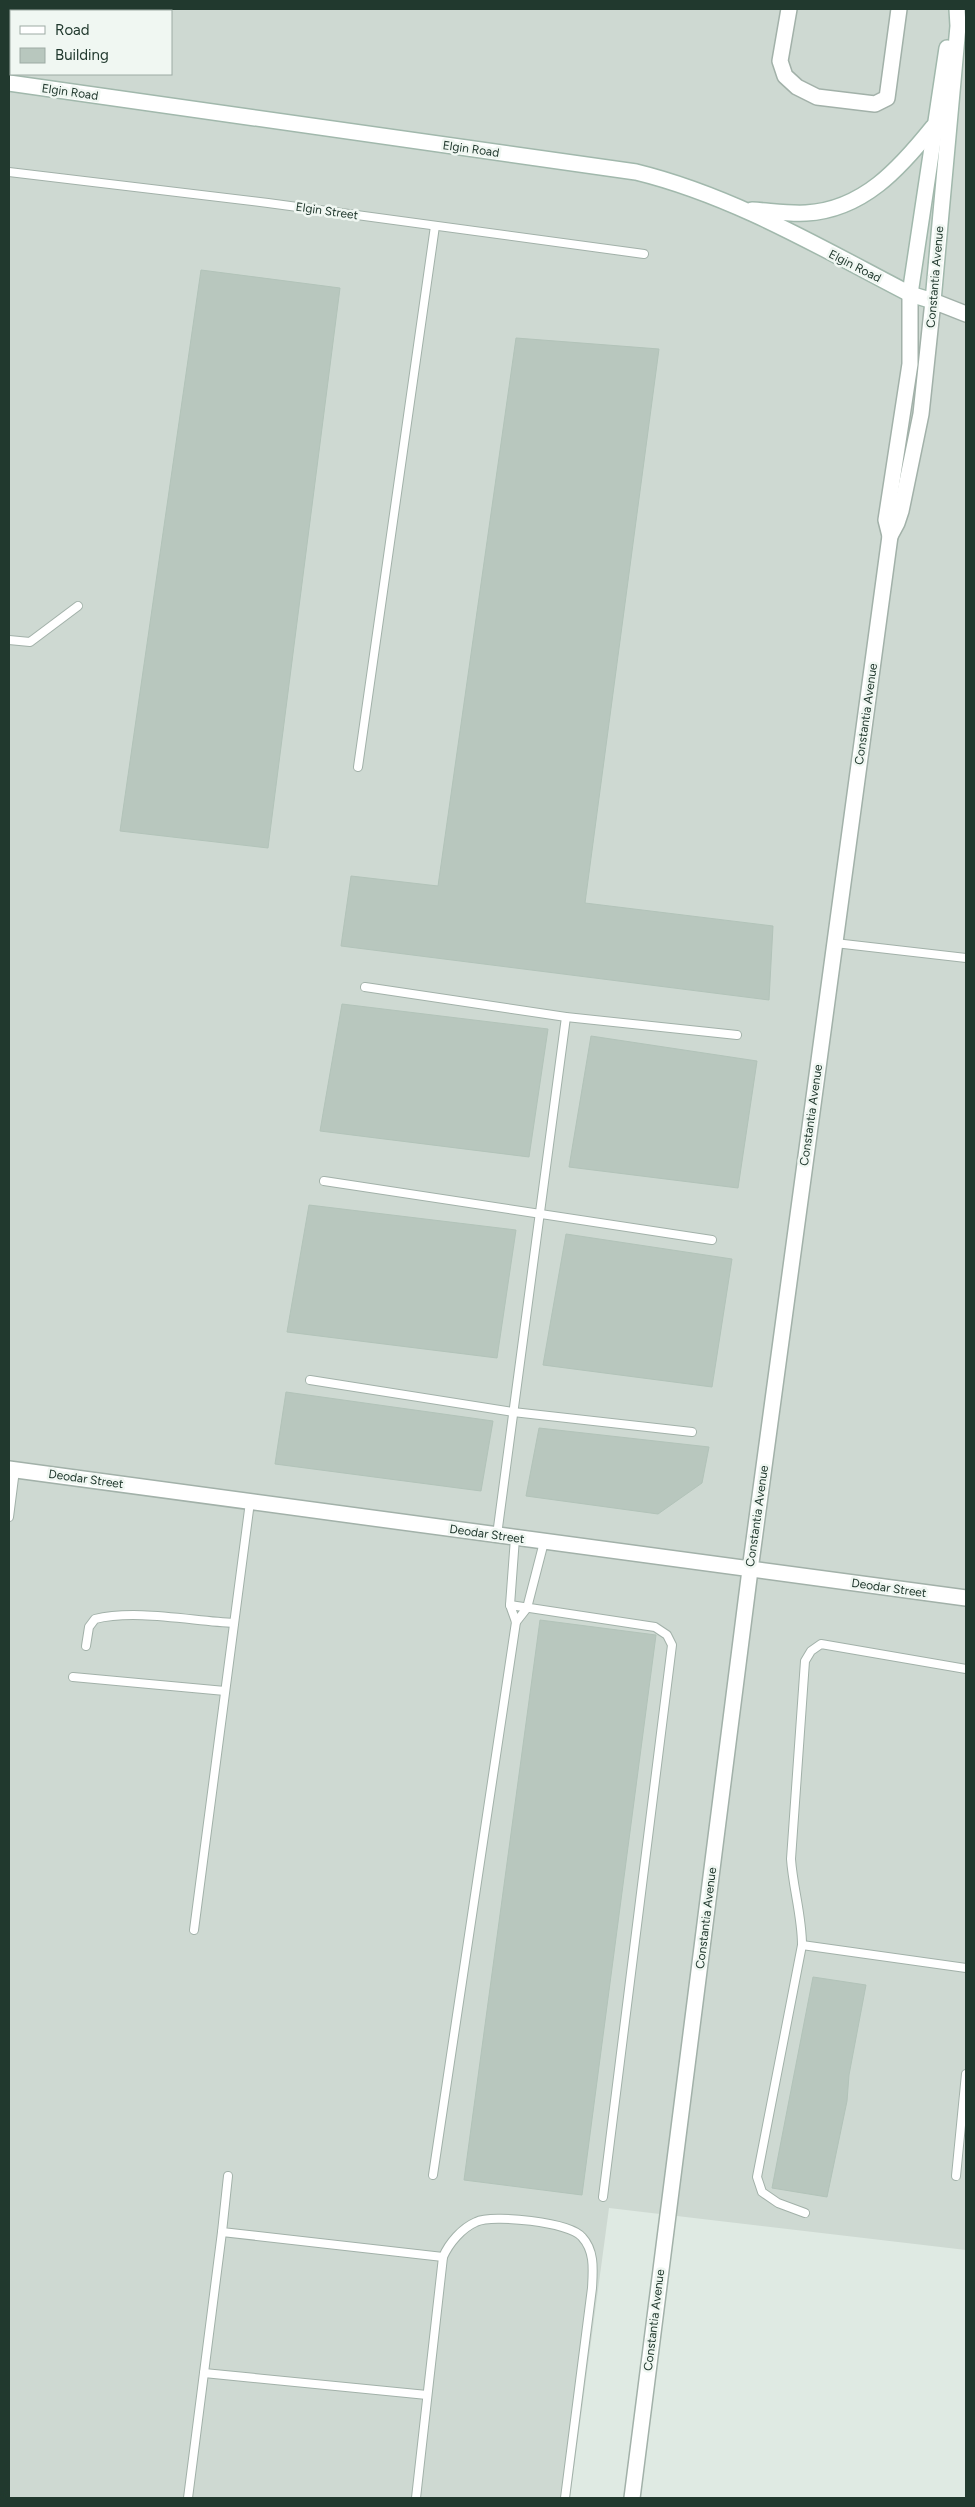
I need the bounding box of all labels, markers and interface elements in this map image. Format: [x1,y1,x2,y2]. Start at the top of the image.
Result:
legend [10,10,172,75]
text: Road [55,21,90,39]
text: Building [55,46,109,64]
street label: Elgin Road [41,81,99,103]
street label: Elgin Road [442,138,500,160]
street label: Elgin Street [295,200,360,222]
street label: Constantia Avenue [924,225,946,329]
street label: Elgin Road [826,247,884,285]
street label: Constantia Avenue [852,662,880,766]
street label: Constantia Avenue [797,1063,825,1167]
street label: Constantia Avenue [743,1464,771,1568]
street label: Deodar Street [48,1467,125,1491]
street label: Deodar Street [449,1522,526,1546]
street label: Deodar Street [851,1576,928,1600]
street label: Constantia Avenue [693,1866,719,1970]
street label: Constantia Avenue [641,2268,667,2372]

